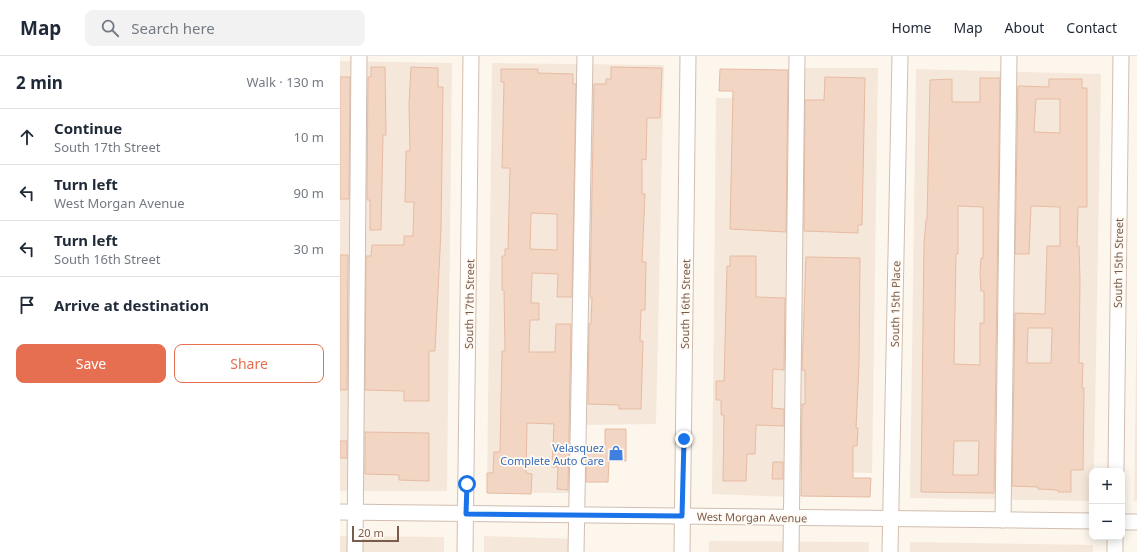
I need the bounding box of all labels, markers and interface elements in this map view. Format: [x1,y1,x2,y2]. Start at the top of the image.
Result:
search box [85,10,365,46]
text: Map [20,15,61,41]
icon: search [99,17,121,39]
text: Search here [131,18,215,38]
text: Home [892,18,931,37]
text: Map [953,18,983,37]
text: About [1005,18,1044,37]
text: Contact [1066,18,1117,37]
text: 2 min [16,71,63,94]
text: Walk · 130 m [246,73,324,91]
text: Continue [54,118,122,138]
icon: ahead [16,126,38,148]
text: 10 m [294,128,324,146]
text: South 17th Street [54,138,160,156]
text: Turn left [54,174,118,194]
icon: left [16,182,38,204]
text: 90 m [294,184,324,202]
text: West Morgan Avenue [54,194,185,212]
street label: South 15th Street [1110,218,1126,308]
text: Turn left [54,230,118,250]
icon: left [16,238,38,260]
text: 30 m [294,240,324,258]
text: South 16th Street [54,250,160,268]
street label: South 17th Street [461,259,477,349]
street label: South 16th Street [677,259,693,349]
street label: South 15th Place [887,261,903,347]
icon: arrive [16,294,38,316]
text: Arrive at destination [54,295,209,315]
button: Save [16,344,166,383]
button: Share [174,344,324,383]
route end [675,430,693,448]
place label: Velasquez Complete Auto Care [500,440,604,468]
shop icon: Velasquez Complete Auto Care [607,444,625,462]
map controls [1089,468,1125,540]
button: + [1089,468,1125,504]
route start [458,475,476,493]
button: − [1089,504,1125,540]
street label: West Morgan Avenue [697,509,807,525]
scale bar [352,524,399,543]
text: 20 m [358,525,384,540]

